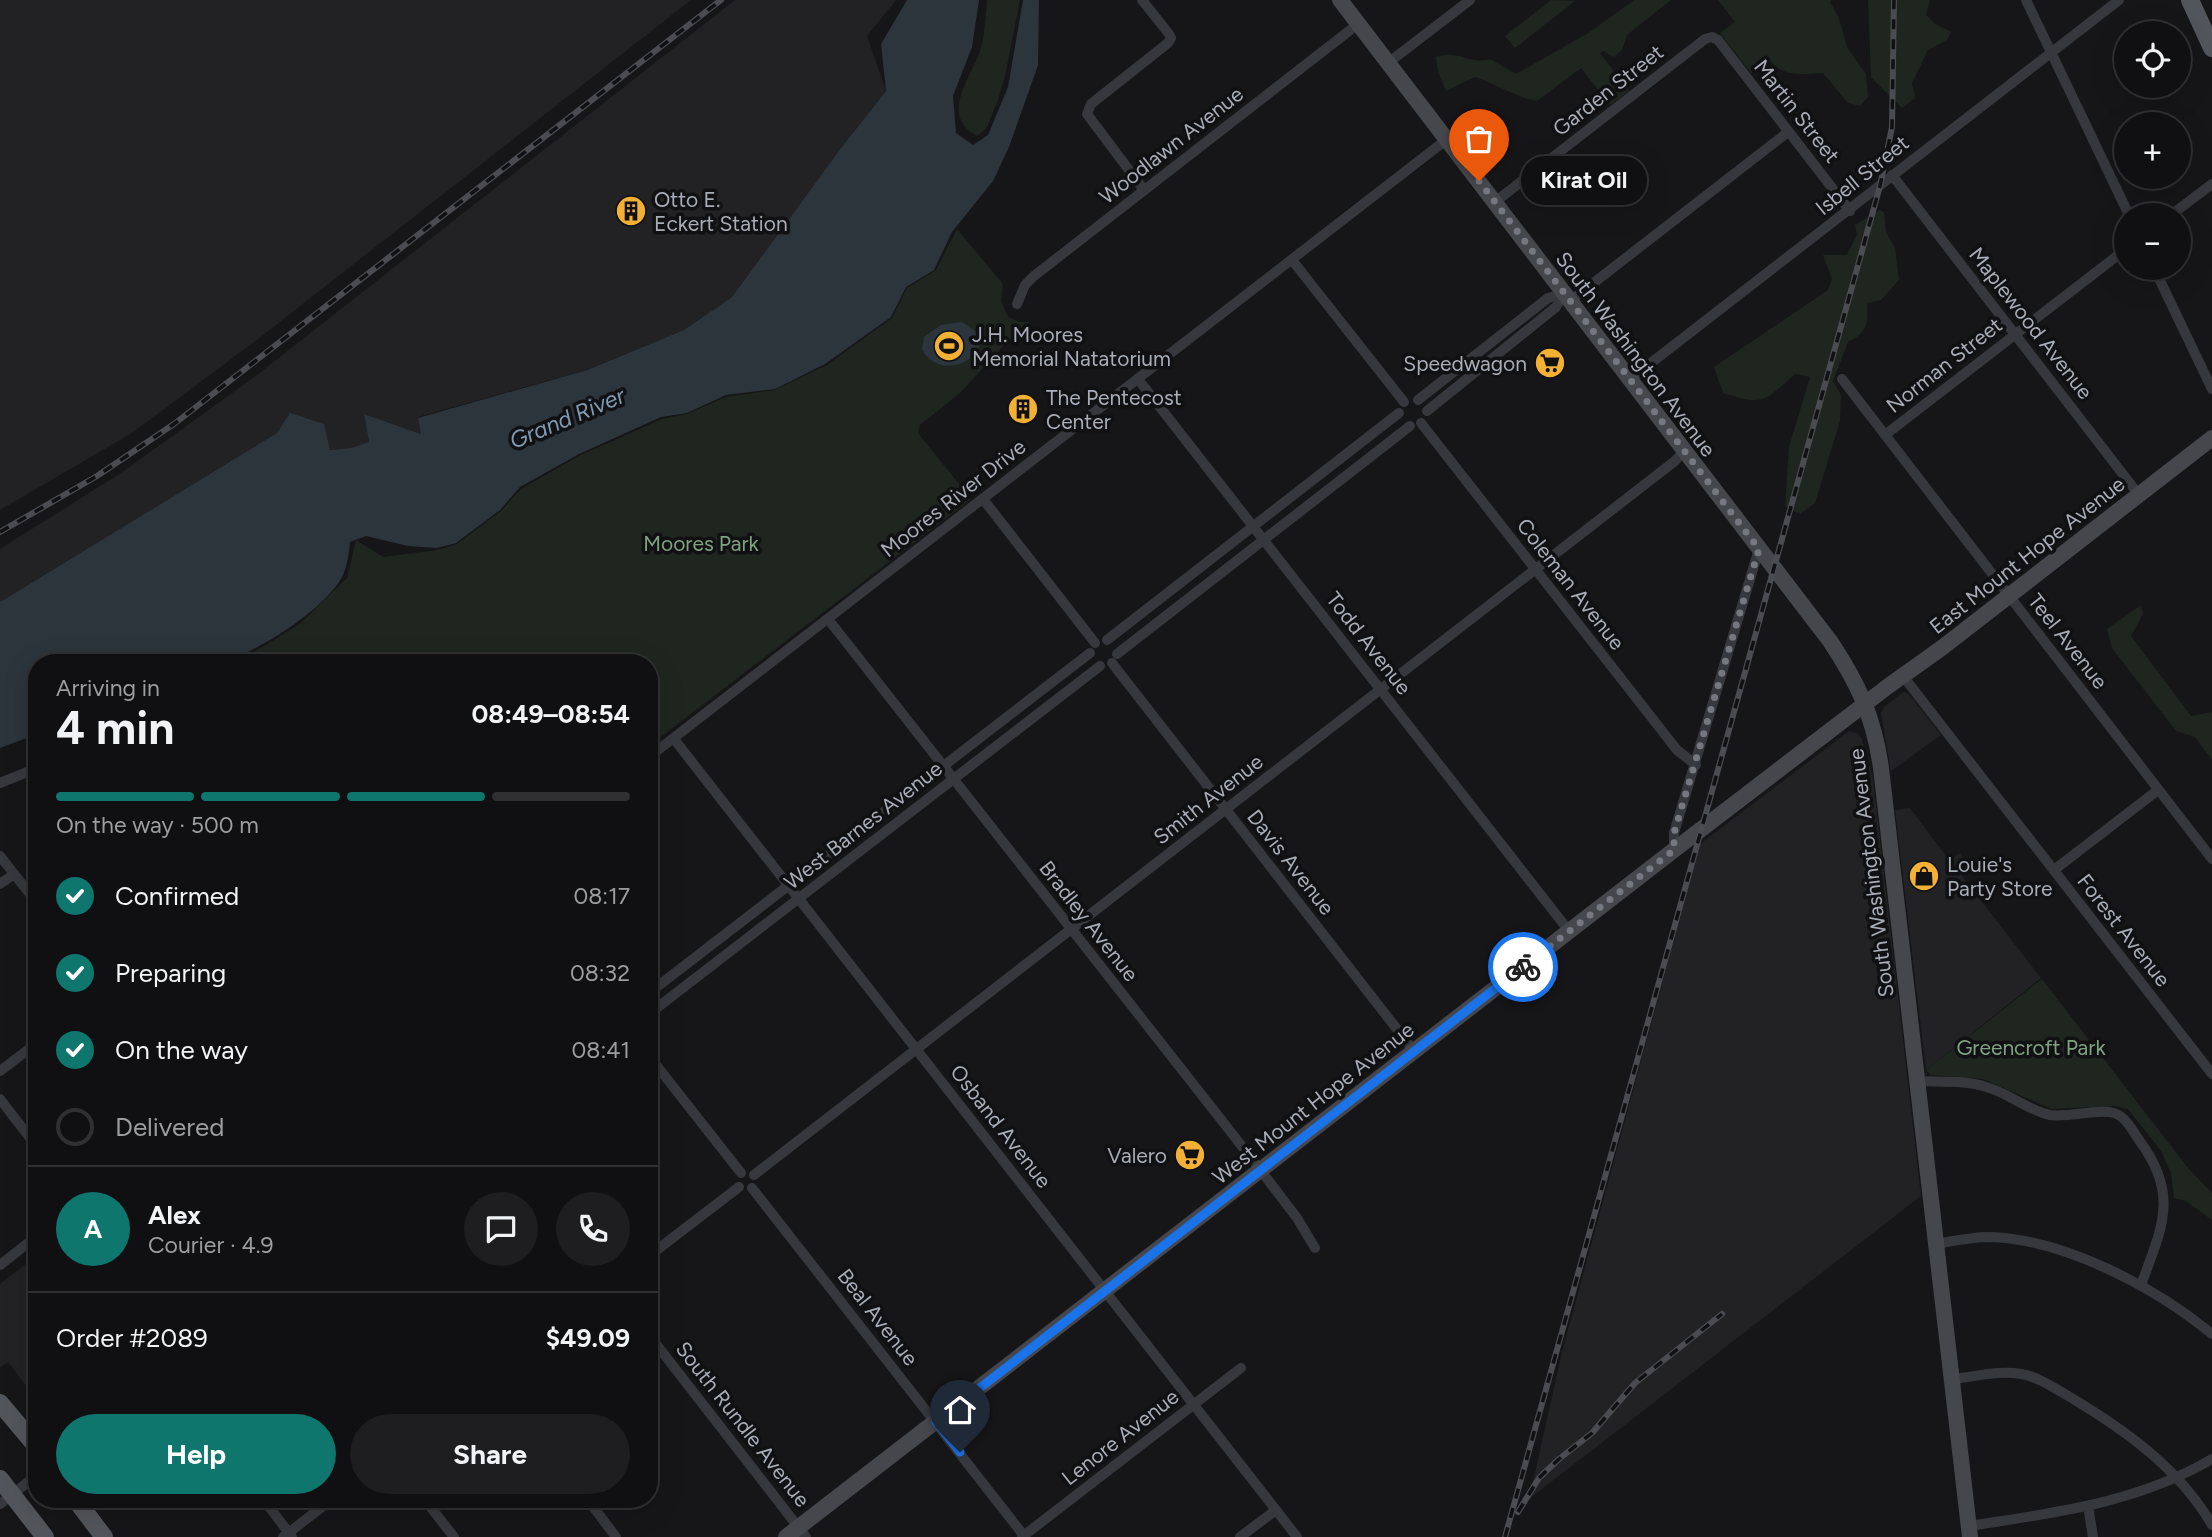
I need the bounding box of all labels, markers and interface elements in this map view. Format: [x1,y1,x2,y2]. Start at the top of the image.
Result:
map controls [2114,21,2191,280]
button: locate [2114,21,2191,98]
street label: Garden Street [1548,39,1668,141]
street label: Martin Street [1749,54,1845,168]
street label: Woodlawn Avenue [1094,81,1248,209]
pin [1449,109,1509,181]
button: + [2114,112,2191,189]
icon: bag [1460,120,1498,158]
street label: Isbell Street [1810,130,1914,220]
callout: Kirat Oil [1521,156,1647,206]
text: Kirat Oil [1541,166,1627,194]
place label: Otto E. Eckert Station [654,187,788,236]
building icon: Otto E. Eckert Station [614,194,648,228]
button: − [2114,203,2191,280]
street label: Maplewood Avenue [1964,242,2098,404]
street label: South Washington Avenue [1551,247,1721,461]
street label: Norman Street [1881,312,2007,418]
place label: J.H. Moores Memorial Natatorium [972,322,1171,371]
sports icon: J.H. Moores Memorial Natatorium [932,329,966,363]
supermarket icon: Speedwagon [1533,346,1567,380]
place label: Speedwagon [1403,351,1527,376]
water label: Grand River [505,381,630,455]
place label: The Pentecost Center [1046,385,1182,434]
building icon: The Pentecost Center [1006,392,1040,426]
street label: Moores River Drive [876,434,1030,562]
street label: East Mount Hope Avenue [1925,471,2129,639]
street label: Coleman Avenue [1512,513,1630,655]
park label: Moores Park [643,531,760,556]
street label: Todd Avenue [1321,587,1417,699]
street label: Teel Avenue [2023,588,2113,694]
text: Arriving in [56,674,160,702]
text: 08:49–08:54 [471,698,630,730]
text: 4 min [56,700,174,756]
street label: South Washington Avenue [1843,747,1899,999]
street label: Smith Avenue [1148,749,1268,849]
street label: West Barnes Avenue [779,756,947,894]
street label: Davis Avenue [1242,804,1340,920]
text: On the way · 500 m [56,811,259,839]
place label: Louie's Party Store [1947,852,2052,901]
street label: Bradley Avenue [1034,856,1144,986]
shop icon: Louie's Party Store [1907,859,1941,893]
street label: Forest Avenue [2072,869,2176,991]
icon: check [56,877,94,915]
text: Confirmed [115,880,239,912]
text: 08:17 [573,882,630,910]
courier [1488,932,1558,1002]
icon: bike [1504,948,1542,986]
icon: check [56,954,94,992]
text: Preparing [115,957,226,989]
text: 08:32 [570,959,630,987]
street label: West Mount Hope Avenue [1207,1017,1419,1189]
icon: check [56,1031,94,1069]
text: On the way [115,1034,248,1066]
park label: Greencroft Park [1956,1035,2106,1060]
text: 08:41 [572,1036,630,1064]
street label: Osband Avenue [945,1059,1057,1193]
text: Delivered [115,1111,224,1143]
supermarket icon: Valero [1173,1138,1207,1172]
place label: Valero [1107,1143,1167,1168]
button: chat [464,1192,538,1266]
button: phone [556,1192,630,1266]
text: Alex [148,1199,201,1231]
text: A [84,1213,102,1245]
text: Courier · 4.9 [148,1231,274,1259]
street label: Beal Avenue [832,1264,924,1370]
text: Order #2089 [56,1322,208,1354]
text: $49.09 [546,1322,630,1354]
street label: South Rundle Avenue [671,1336,815,1512]
pin [930,1380,990,1452]
street label: Lenore Avenue [1057,1384,1183,1490]
icon: home [941,1391,979,1429]
button: Help [56,1414,336,1494]
button: Share [350,1414,630,1494]

